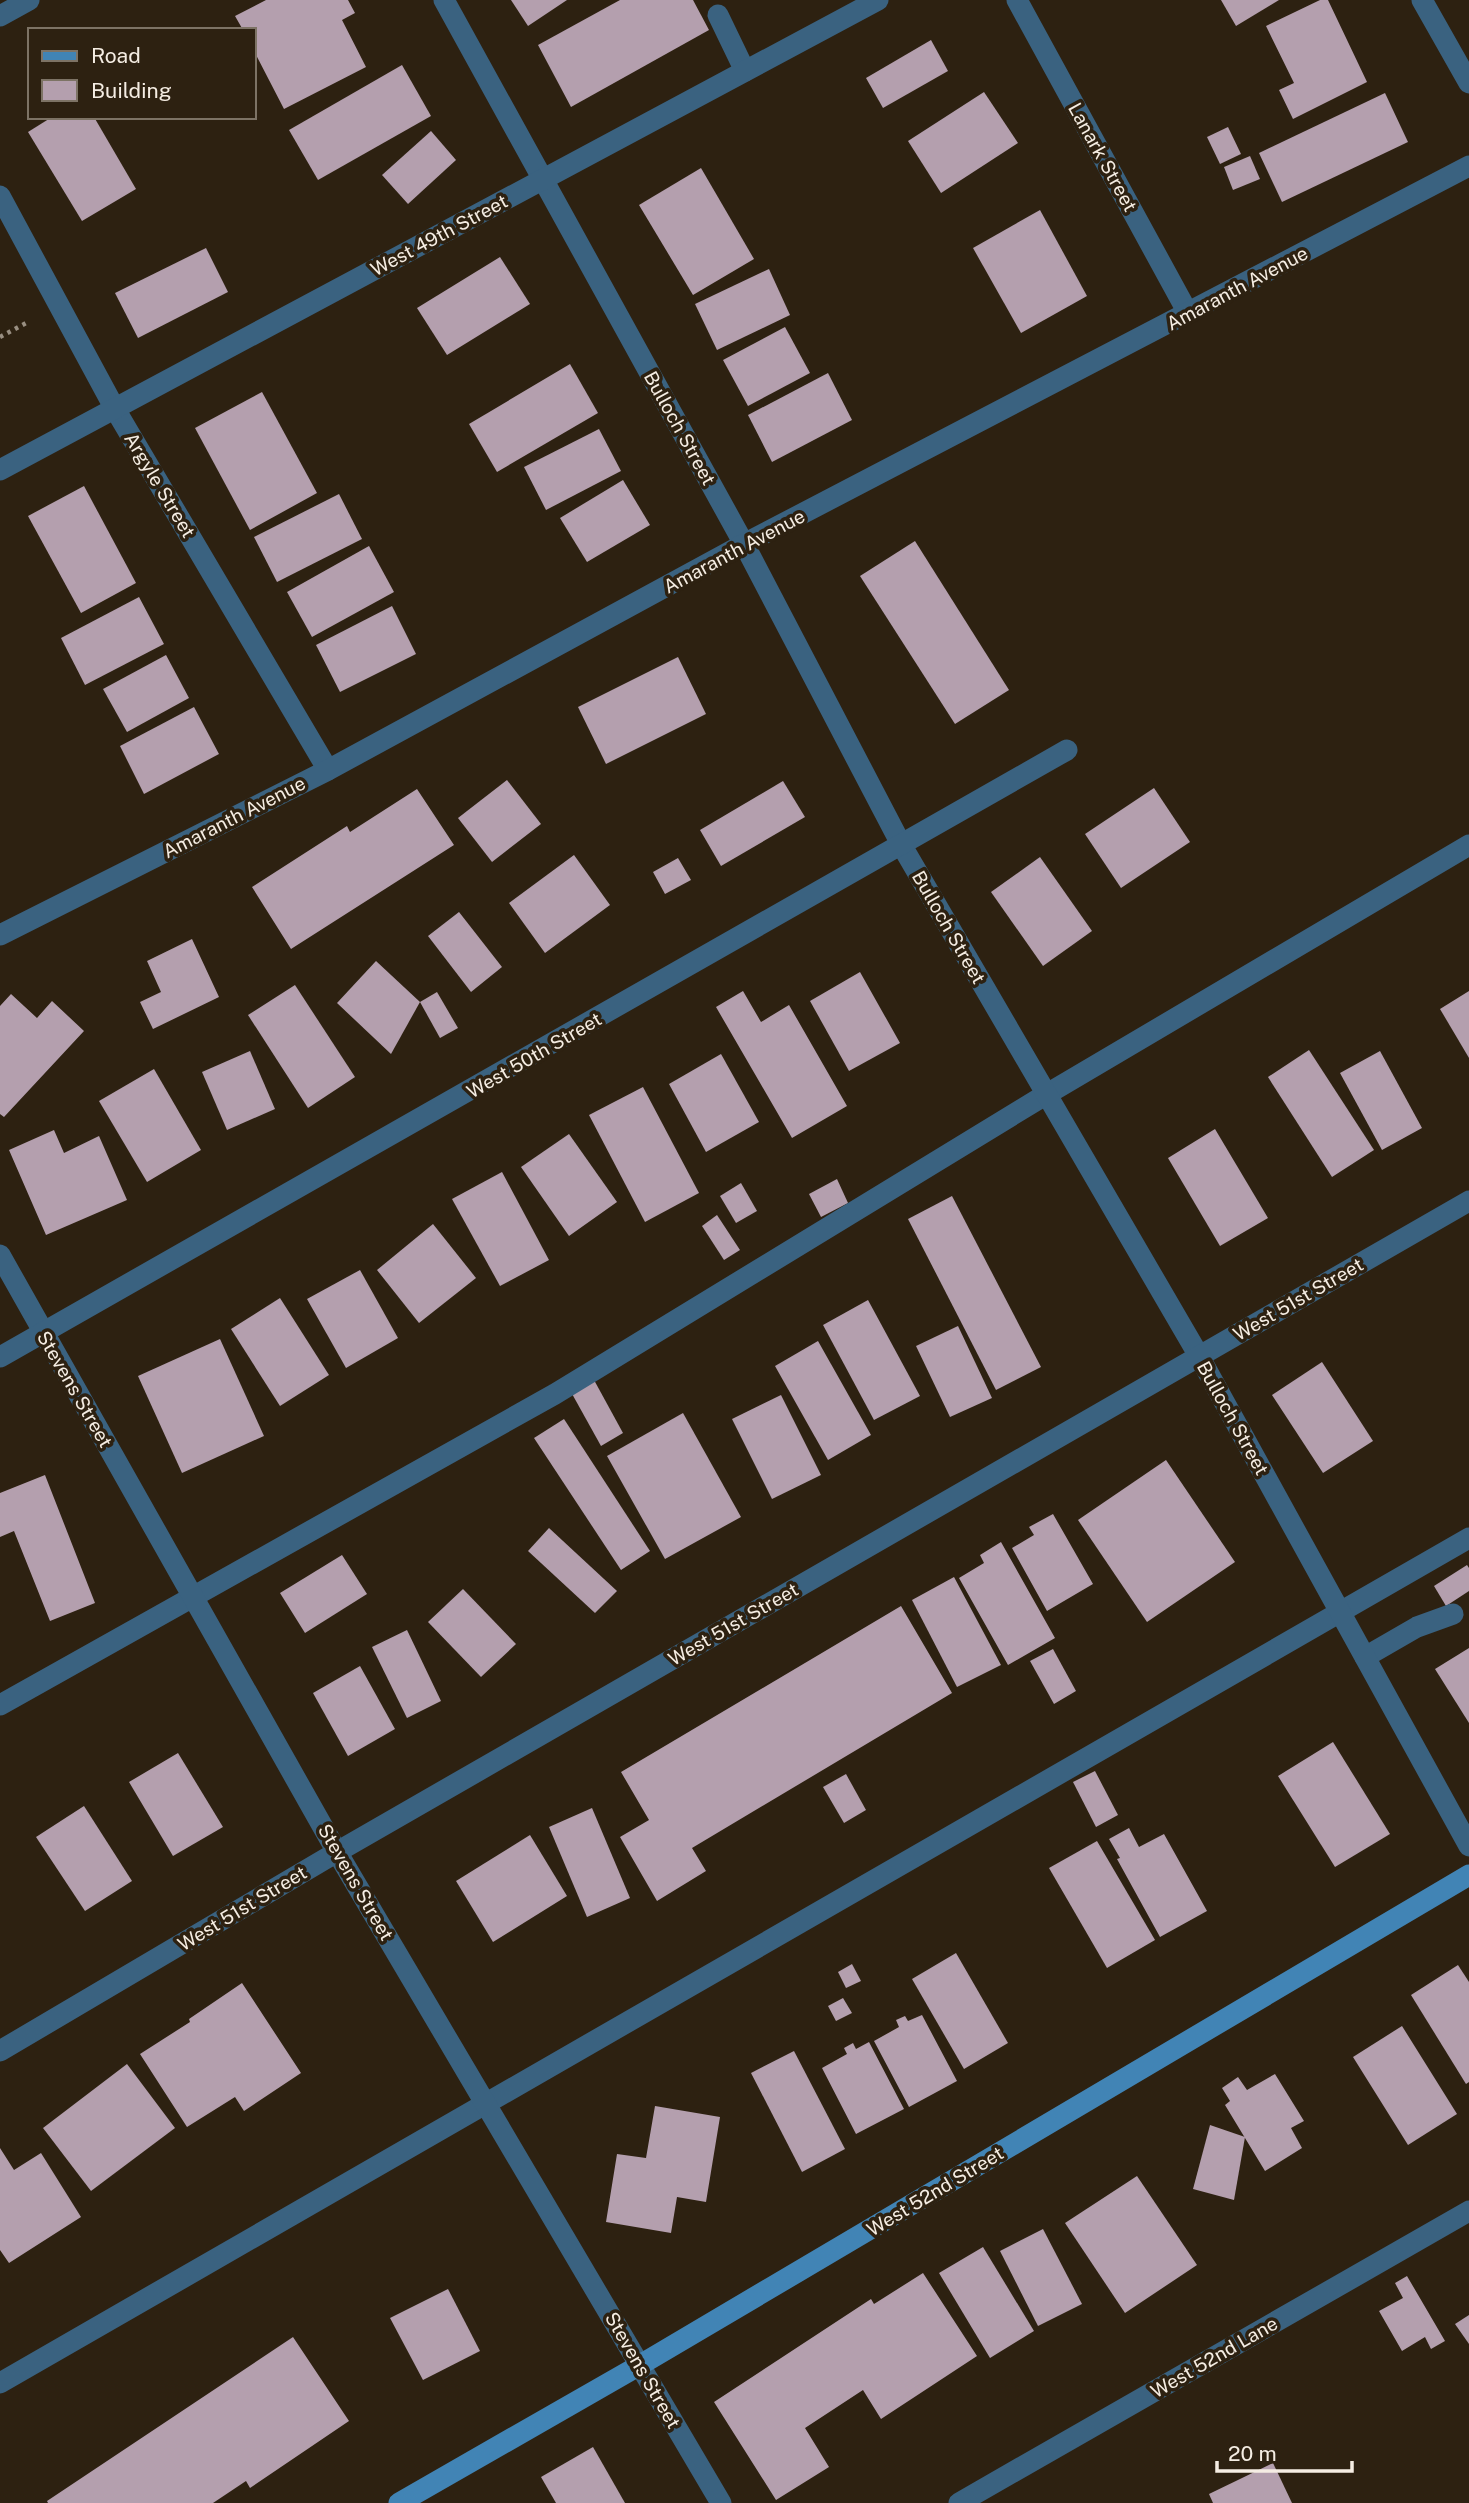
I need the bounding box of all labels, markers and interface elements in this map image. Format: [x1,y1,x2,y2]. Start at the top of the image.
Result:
legend [28,28,256,119]
text: Road [91,43,141,68]
text: Building [91,78,172,103]
street label: Lanark Street [1064,99,1142,215]
street label: West 49th Street [367,190,511,280]
street label: Amaranth Avenue [1163,241,1311,335]
street label: Bulloch Street [640,367,720,489]
street label: Argyle Street [120,428,200,542]
street label: Amaranth Avenue [660,504,808,598]
street label: Amaranth Avenue [159,772,309,862]
street label: Bulloch Street [908,867,990,987]
street label: West 50th Street [463,1008,605,1102]
street label: West 51st Street [1229,1253,1367,1345]
street label: Stevens Street [33,1327,117,1451]
street label: Bulloch Street [1193,1357,1273,1479]
street label: West 51st Street [664,1578,802,1670]
street label: Stevens Street [314,1820,398,1944]
street label: West 51st Street [174,1861,310,1955]
street label: West 52nd Street [863,2142,1007,2240]
street label: Stevens Street [601,2308,685,2432]
street label: West 52nd Lane [1147,2312,1281,2402]
scale bar [1217,2430,1352,2474]
text: 20 m [1228,2441,1277,2466]

